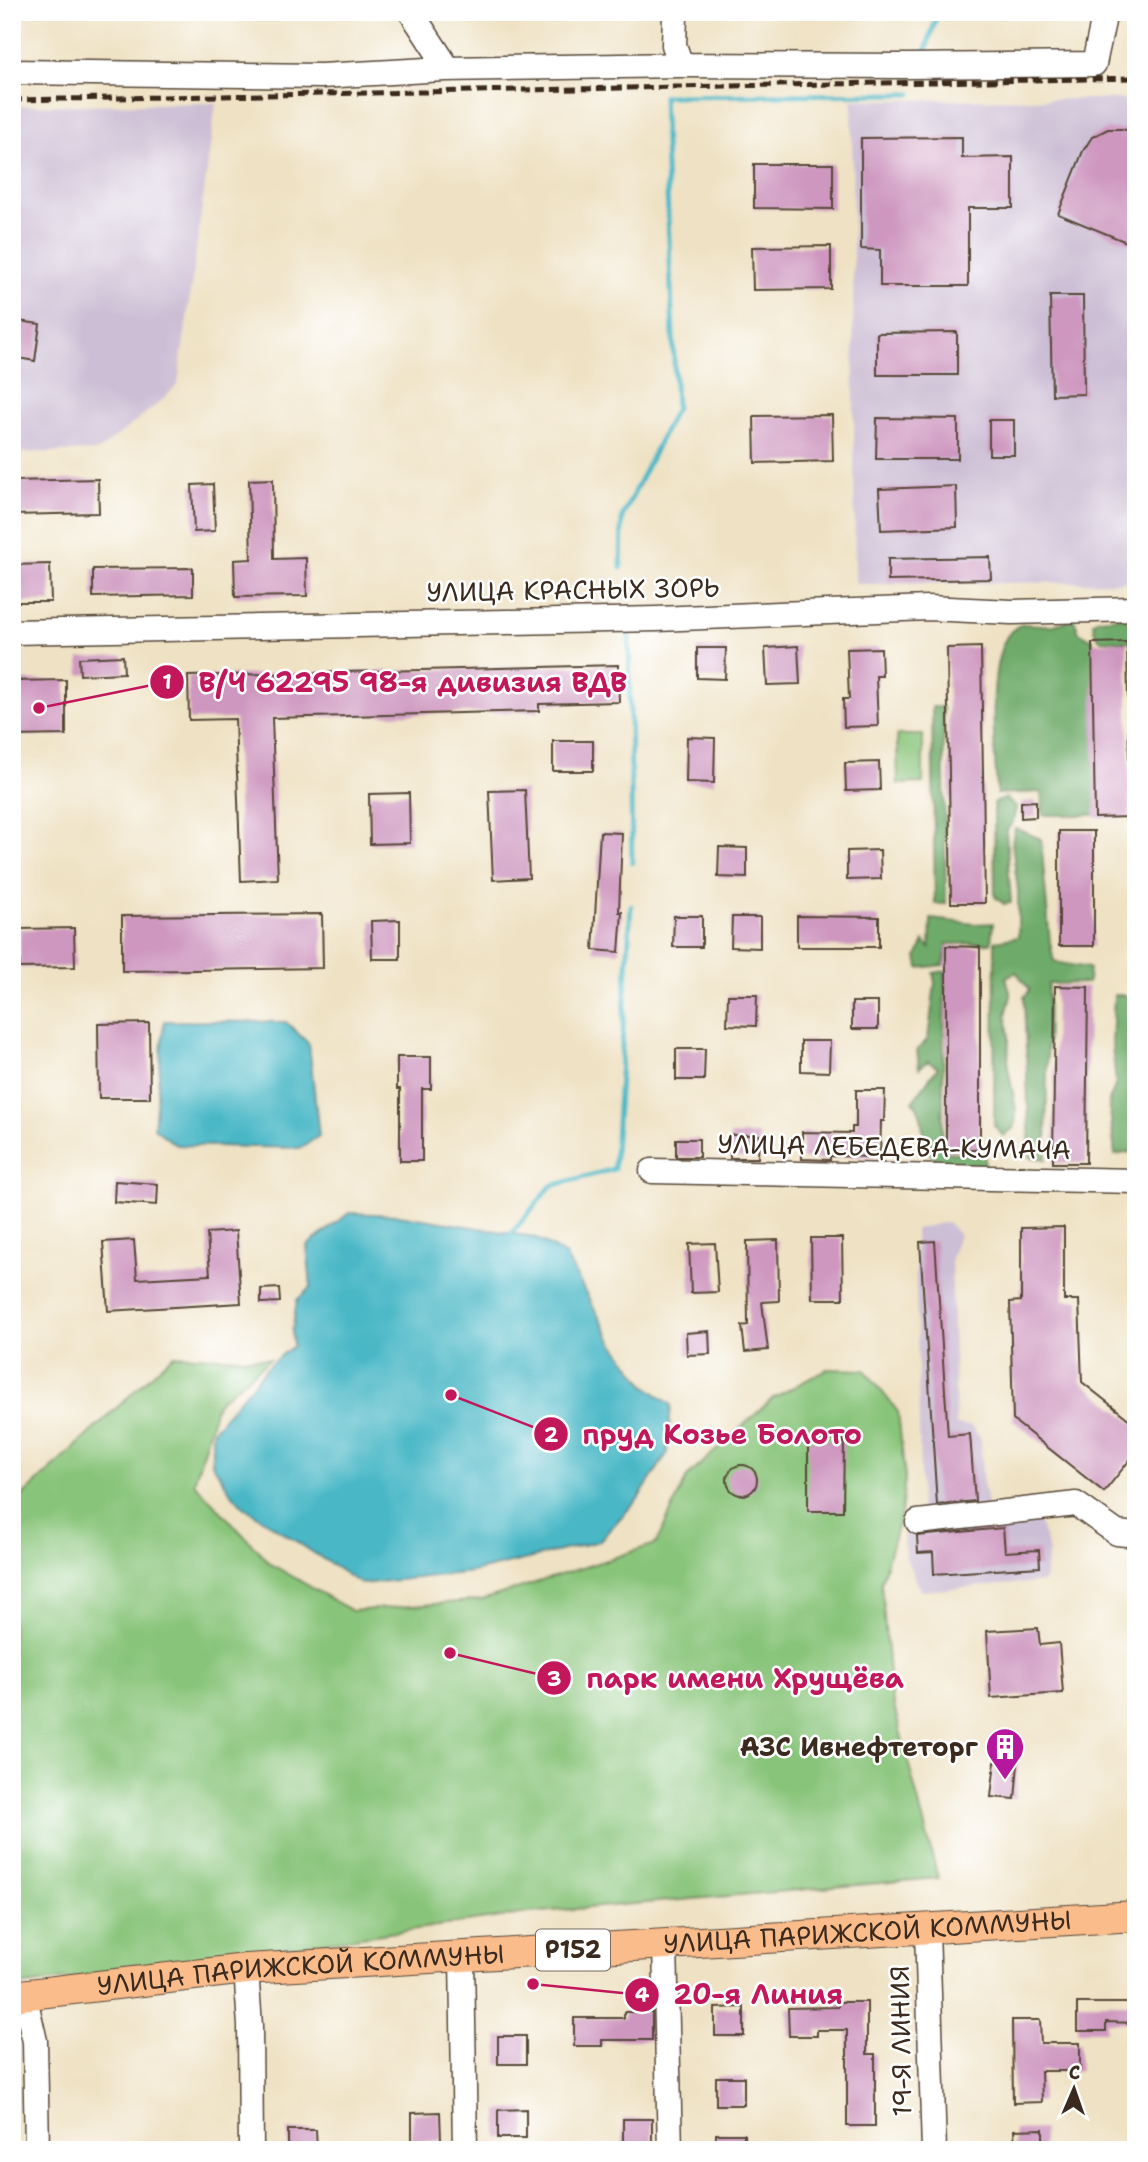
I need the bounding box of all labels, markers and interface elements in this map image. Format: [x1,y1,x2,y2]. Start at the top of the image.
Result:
street label: УЛИЦА КРАСНЫХ ЗОРЬ [426,569,720,610]
callout: В/Ч 62295 98-я дивизия ВДВ [149,657,641,706]
text: В/Ч 62295 98-я дивизия ВДВ [199,663,627,701]
text: 1 [162,668,172,696]
street label: УЛИЦА ЛЕБЕДЕВА-КУМАЧА [717,1126,1071,1167]
callout: пруд Козье Болото [533,1410,876,1459]
text: пруд Козье Болото [582,1415,862,1453]
text: 2 [544,1421,559,1449]
callout: парк имени Хрущёва [537,1654,918,1703]
text: парк имени Хрущёва [586,1659,904,1697]
text: 3 [547,1665,561,1693]
building icon: АЗС Ивнефтеторг [984,1726,1026,1781]
place label: АЗС Ивнефтеторг [740,1729,979,1764]
street label: УЛИЦА ПАРИЖСКОЙ КОММУНЫ [662,1902,1072,1961]
road number: Р152 [536,1929,610,1970]
street label: УЛИЦА ПАРИЖСКОЙ КОММУНЫ [95,1936,505,2003]
street label: 19-Я ЛИНИЯ [882,1965,919,2117]
callout: 20-я Линия [624,1970,857,2019]
text: 20-я Линия [673,1975,843,2013]
text: 4 [635,1981,650,2009]
north arrow [1040,2054,1110,2124]
text: С [1068,2060,1081,2085]

